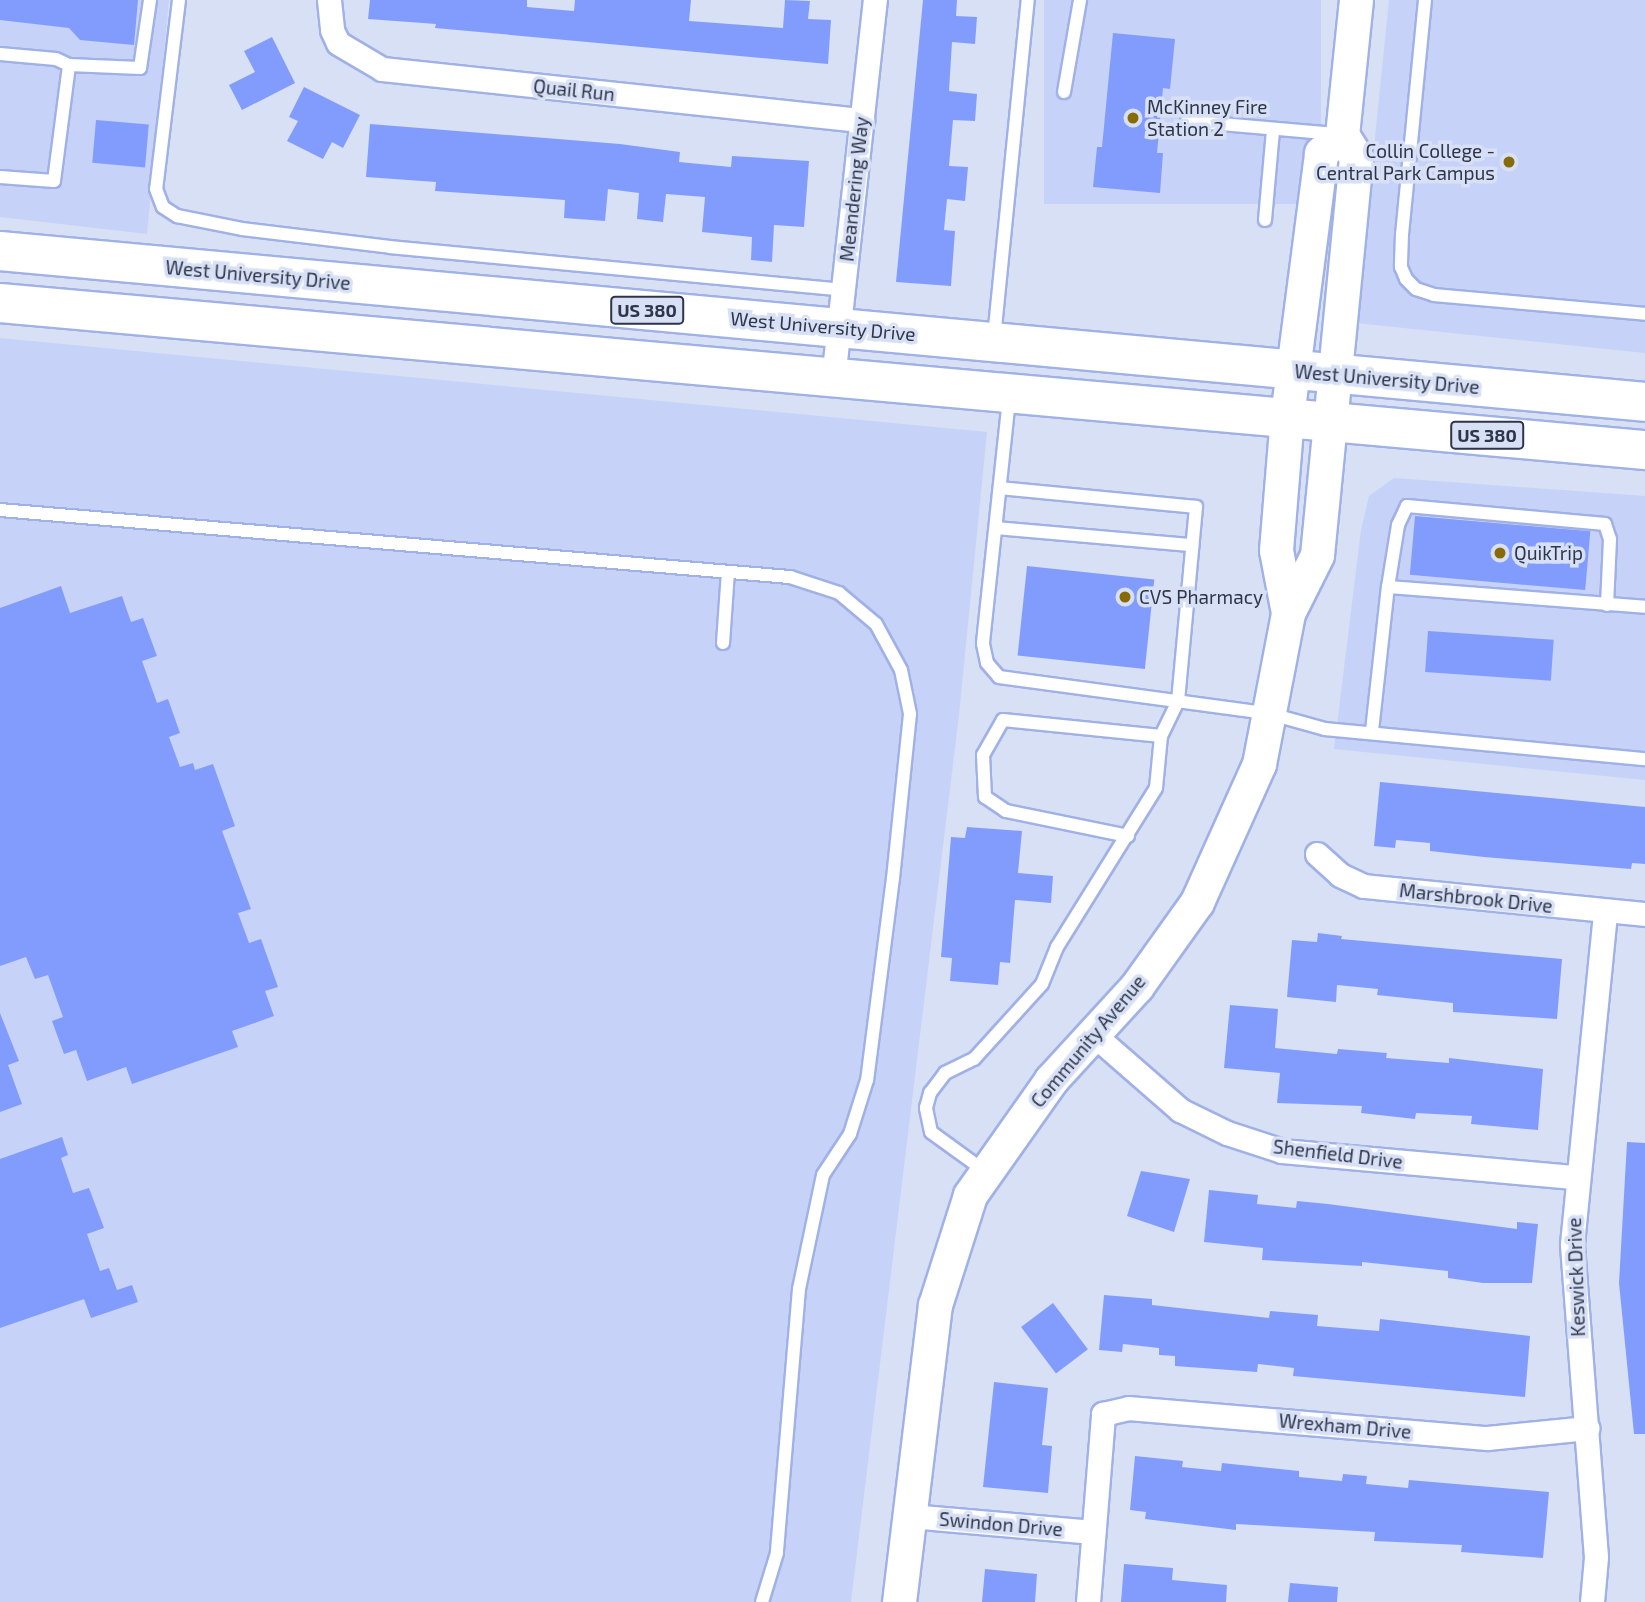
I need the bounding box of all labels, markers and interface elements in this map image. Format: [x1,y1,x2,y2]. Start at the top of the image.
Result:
street label: Quail Run [532,74,616,106]
place label: McKinney Fire Station 2 [1147,96,1268,140]
marker: McKinney Fire Station 2 [1125,110,1141,126]
street label: Meandering Way [835,115,873,263]
place label: Collin College - Central Park Campus [1315,140,1495,184]
marker: Collin College - Central Park Campus [1501,154,1517,170]
street label: West University Drive [164,256,352,294]
road number: US 380 [608,296,686,324]
street label: West University Drive [729,307,917,345]
street label: West University Drive [1293,360,1481,398]
road number: US 380 [1448,421,1526,450]
place label: QuikTrip [1514,542,1583,564]
marker: QuikTrip [1492,545,1508,561]
place label: CVS Pharmacy [1139,586,1263,608]
marker: CVS Pharmacy [1117,589,1133,605]
street label: Marshbrook Drive [1398,879,1554,917]
street label: Community Avenue [1026,970,1150,1112]
street label: Shenfield Drive [1272,1135,1404,1173]
street label: Keswick Drive [1563,1217,1589,1337]
street label: Wrexham Drive [1278,1409,1412,1443]
street label: Swindon Drive [938,1507,1064,1541]

